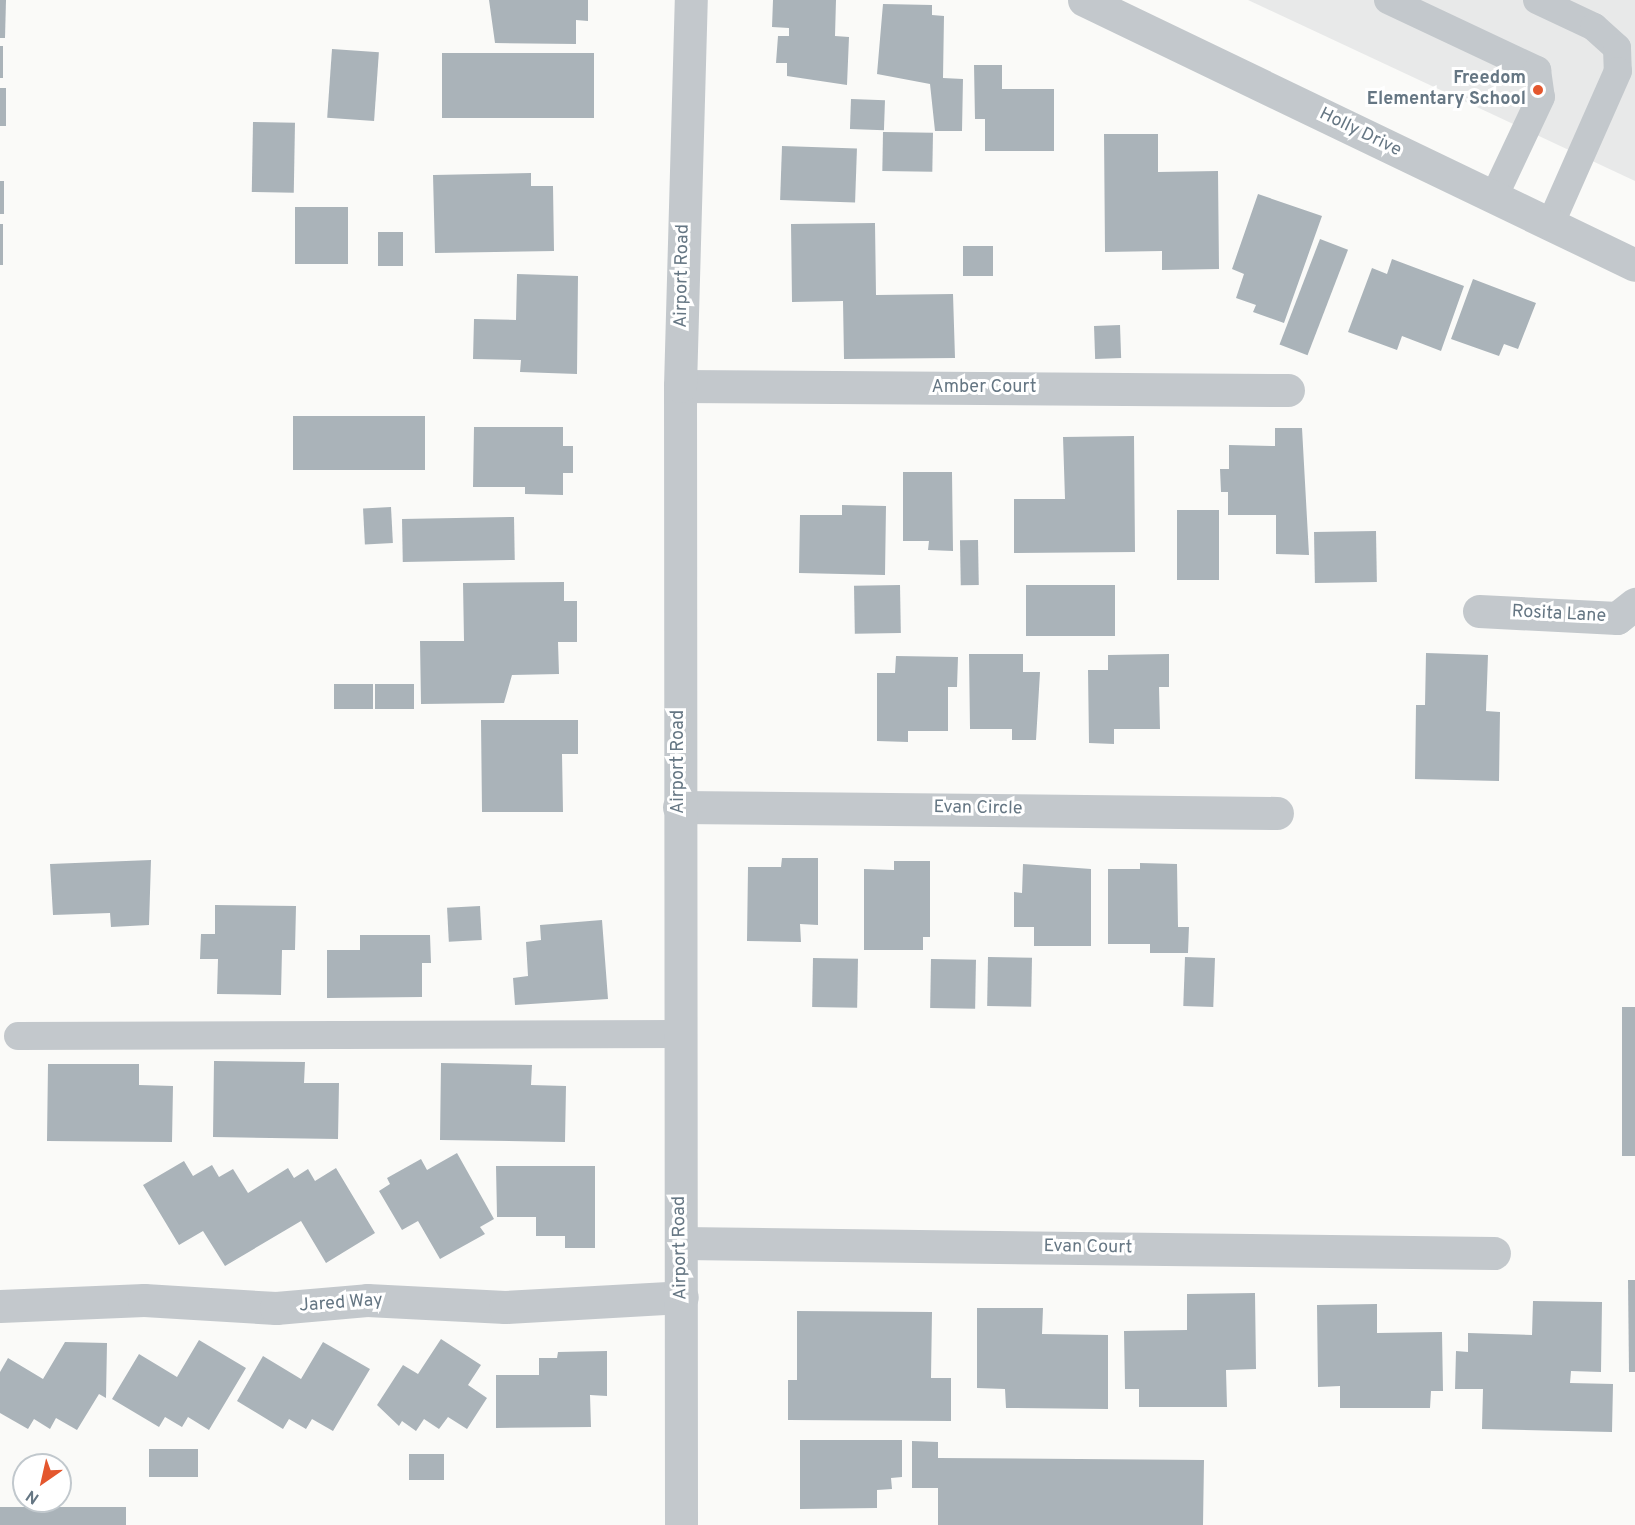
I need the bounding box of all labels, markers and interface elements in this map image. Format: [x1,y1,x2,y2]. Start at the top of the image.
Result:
place label: Freedom Elementary School [1367,69,1526,112]
marker: Freedom Elementary School [1531,83,1545,97]
street label: Holly Drive [1315,104,1405,162]
street label: Airport Road [671,224,695,328]
street label: Amber Court [931,377,1037,399]
street label: Rosita Lane [1511,602,1607,628]
street label: Airport Road [668,710,690,814]
street label: Evan Circle [933,797,1023,821]
street label: Airport Road [669,1196,693,1300]
street label: Evan Court [1043,1236,1133,1260]
street label: Jared Way [298,1290,384,1318]
north arrow [12,1453,72,1513]
text: N [23,1485,43,1508]

